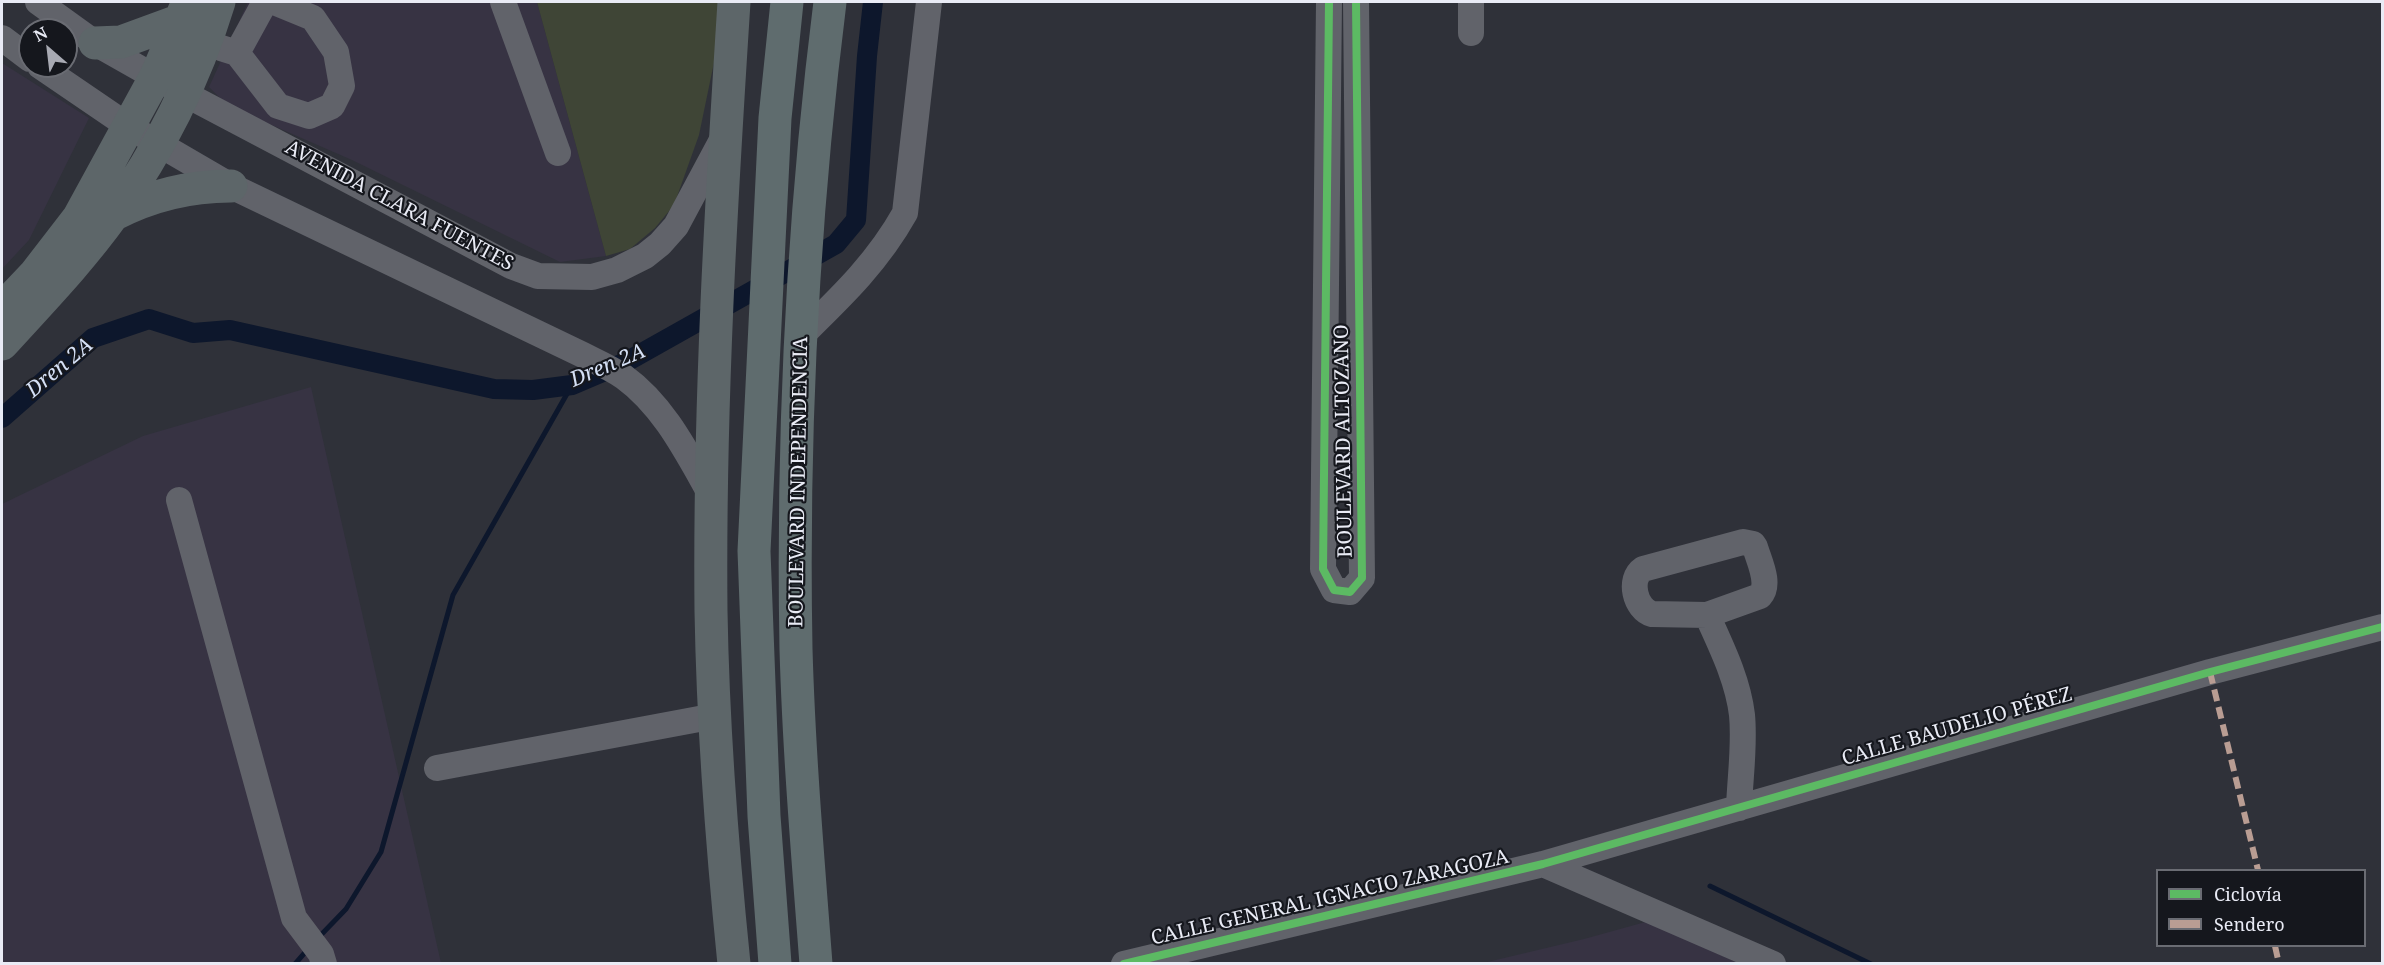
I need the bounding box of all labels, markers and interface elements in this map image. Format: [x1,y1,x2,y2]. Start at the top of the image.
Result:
north arrow [18,18,78,78]
text: N [30,21,51,47]
street label: AVENIDA CLARA FUENTES [281,135,517,277]
street label: BOULEVARD ALTOZANO [1330,324,1358,558]
water label: Dren 2A [21,333,99,403]
street label: BOULEVARD INDEPENDENCIA [784,336,814,628]
water label: Dren 2A [566,339,650,393]
street label: CALLE BAUDELIO PÉREZ [1839,683,2075,771]
street label: CALLE GENERAL IGNACIO ZARAGOZA [1149,845,1511,951]
legend [2156,869,2366,947]
text: Ciclovía [2214,882,2282,906]
text: Sendero [2214,912,2285,936]

